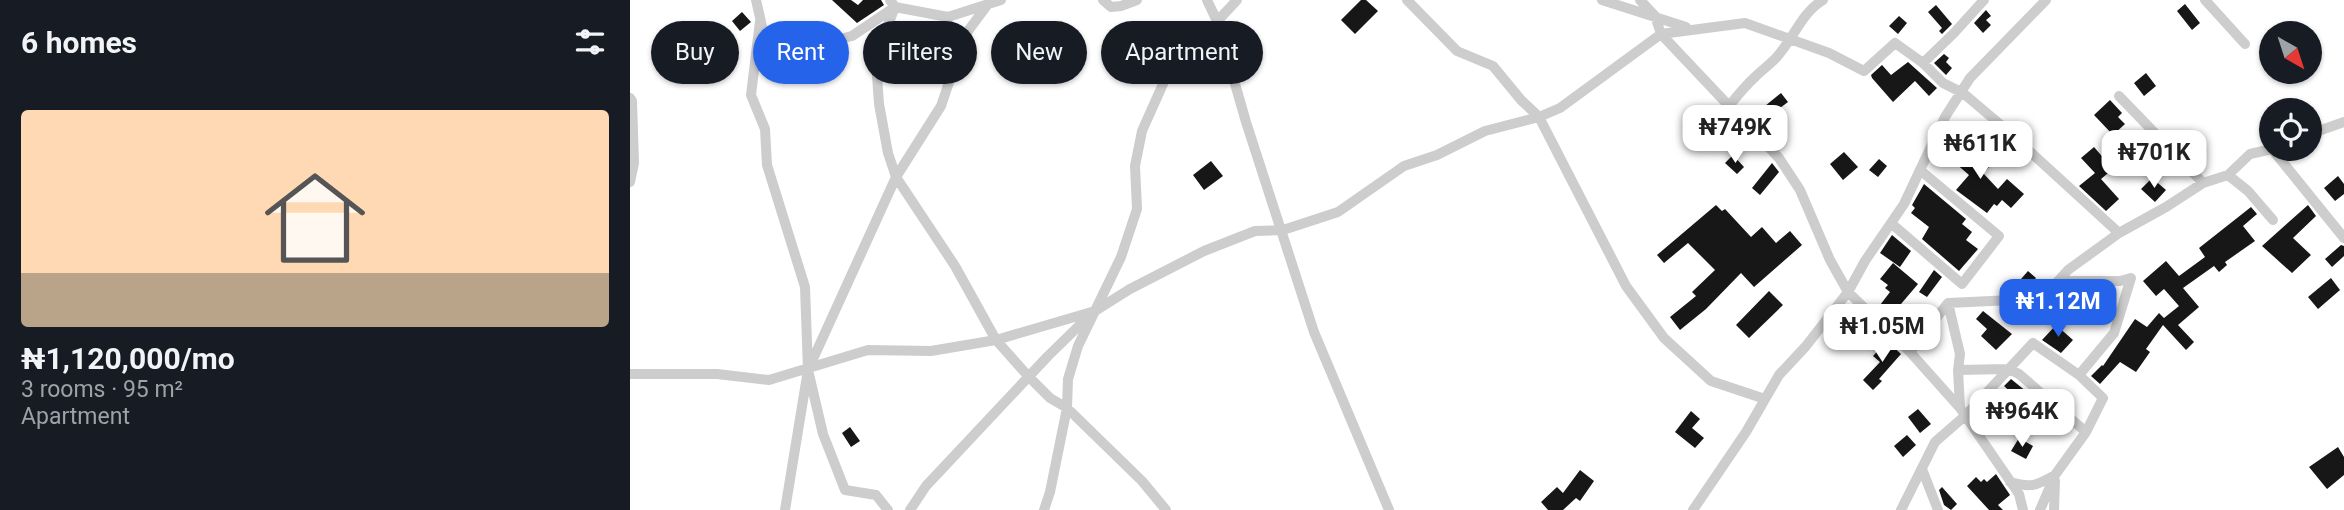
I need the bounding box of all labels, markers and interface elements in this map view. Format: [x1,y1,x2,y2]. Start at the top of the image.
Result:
chip: Buy [651,21,739,84]
chip: Rent [753,21,849,84]
chip: Filters [863,21,977,84]
chip: New [991,21,1087,84]
chip: Apartment [1101,21,1263,84]
north arrow [2259,21,2322,84]
map controls [2259,21,2322,161]
icon: filters [571,23,609,61]
text: 6 homes [21,25,137,60]
button: locate [2259,98,2322,161]
pin: ₦749K [1686,106,1784,165]
text: ₦749K [1699,114,1771,141]
pin: ₦611K [1931,122,2029,181]
text: ₦611K [1944,130,2016,157]
pin: ₦701K [2105,130,2203,190]
text: ₦701K [2118,139,2190,166]
icon: home [252,155,378,281]
pin: ₦1.12M [2001,280,2115,339]
text: ₦1.12M [2015,288,2101,315]
pin: ₦1.05M [1825,304,1939,364]
text: ₦1.05M [1839,313,1925,340]
text: ₦1,120,000/mo [21,341,235,376]
text: 3 rooms · 95 m² [21,376,183,403]
pin: ₦964K [1973,390,2071,449]
text: ₦964K [1986,398,2058,425]
text: Apartment [21,403,130,430]

